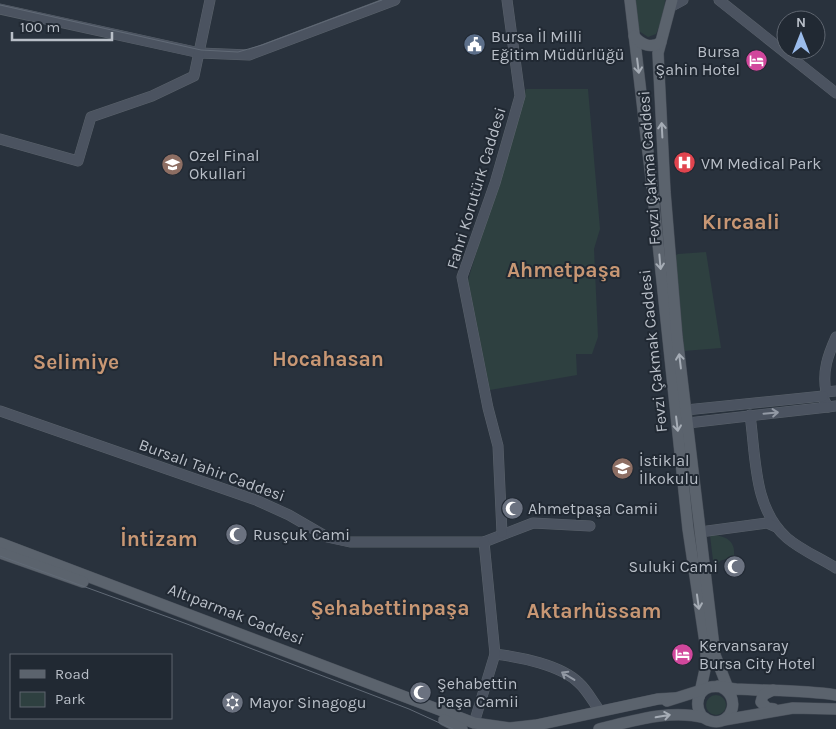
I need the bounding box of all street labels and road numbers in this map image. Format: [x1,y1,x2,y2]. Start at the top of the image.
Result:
street label: Fevzi Çakma Caddesi [634,90,664,246]
street label: Fahri Korutürk Caddesi [442,105,510,271]
street label: Fevzi Çakmak Caddesi [635,269,671,433]
street label: Bursalı Tahir Caddesi [136,435,288,505]
street label: Altıparmak Caddesi [165,579,307,649]

